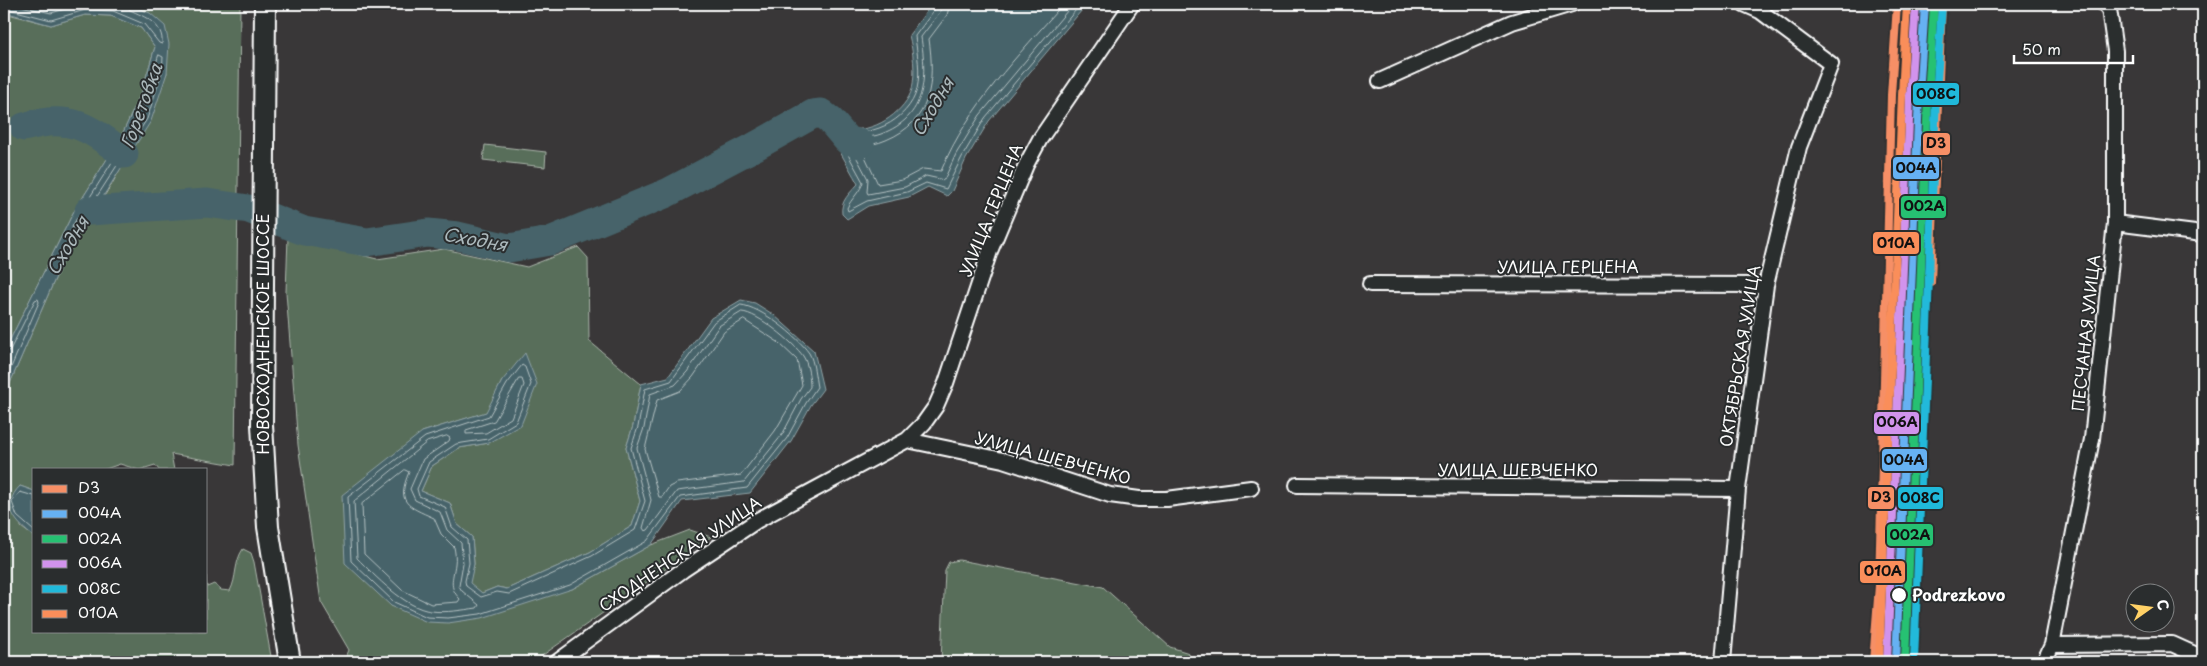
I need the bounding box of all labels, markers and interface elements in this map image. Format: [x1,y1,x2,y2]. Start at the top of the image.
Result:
scale bar [2014,32,2133,64]
text: 50 m [2022,37,2061,60]
water label: Горетовка [113,58,169,152]
water label: Сходня [903,70,961,141]
line badge: 008С [1912,82,1960,106]
text: 008С [1916,83,1956,104]
line badge: D3 [1922,132,1951,156]
text: D3 [1926,132,1946,153]
street label: УЛИЦА ГЕРЦЕНА [952,140,1028,280]
line badge: 004А [1892,156,1940,180]
text: 004А [1895,157,1937,178]
line badge: 002А [1900,195,1947,219]
text: 002А [1903,195,1945,216]
water label: Сходня [38,209,96,280]
street label: НОВОСХОДНЕНСКОЕ ШОССЕ [250,214,274,454]
water label: Сходня [441,220,511,258]
line badge: 010А [1872,231,1920,255]
text: 010А [1877,232,1915,253]
street label: ПЕСЧАНАЯ УЛИЦА [2065,253,2105,413]
street label: УЛИЦА ГЕРЦЕНА [1497,254,1639,278]
street label: ОКТЯБРЬСКАЯ УЛИЦА [1713,263,1765,448]
line badge: 006А [1873,411,1920,435]
text: 006А [1876,411,1918,432]
street label: УЛИЦА ШЕВЧЕНКО [973,425,1134,489]
line badge: 004А [1881,448,1928,472]
text: 004А [1883,449,1925,470]
street label: УЛИЦА ШЕВЧЕНКО [1438,457,1598,481]
legend [32,468,208,634]
text: D3 [78,475,100,498]
line badge: D3 [1867,486,1895,510]
text: D3 [1871,486,1891,507]
line badge: 008С [1897,486,1944,510]
text: 008С [1900,487,1940,508]
street label: СХОДНЕНСКАЯ УЛИЦА [593,490,766,617]
text: 004А [78,500,121,523]
line badge: 002А [1886,523,1934,547]
text: 002А [1889,524,1931,545]
text: 002А [78,526,122,549]
text: 006А [78,550,122,573]
line badge: 010А [1859,560,1906,584]
text: 010А [1864,560,1902,581]
text: 008С [78,576,121,599]
place label: Podrezkovo [1912,582,2006,606]
north arrow [2124,584,2174,634]
marker: Podrezkovo [1890,586,1908,604]
text: С [2152,597,2175,612]
text: 010А [78,600,118,623]

